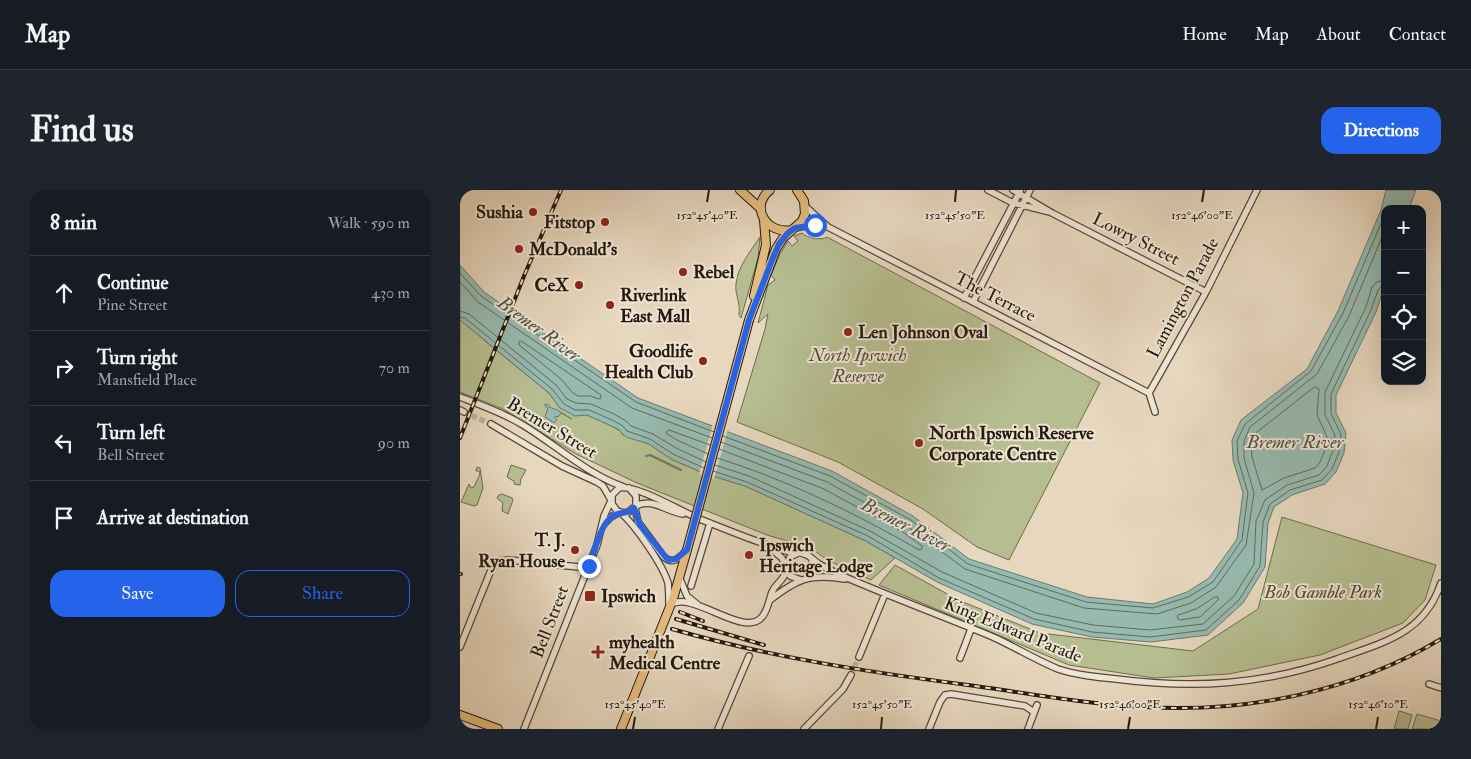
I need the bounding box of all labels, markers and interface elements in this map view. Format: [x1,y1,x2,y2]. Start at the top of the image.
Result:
text: Map [25,19,70,50]
text: Home [1182,23,1227,46]
text: Map [1255,23,1289,46]
text: About [1317,23,1361,46]
text: Contact [1389,23,1446,46]
button: Directions [1321,107,1441,154]
text: Find us [30,108,134,152]
place label: Sushia [476,201,524,224]
map controls [1381,205,1426,385]
button: + [1381,205,1426,250]
marker: Sushia [527,206,539,218]
street label: Lowry Street [1089,207,1183,271]
text: 152°45'40"E [676,208,738,223]
text: 152°45'50"E [925,208,985,223]
text: 152°46'00"E [1171,208,1233,223]
text: 8 min [50,209,97,236]
place label: Fitstop [544,211,595,234]
text: Walk · 590 m [328,213,410,233]
route start [804,214,827,237]
marker: Fitstop [599,216,611,228]
street label: Lamington Parade [1142,234,1225,362]
place label: McDonald's [528,238,617,261]
marker: McDonald's [513,243,525,255]
button: − [1381,250,1426,295]
place label: Rebel [693,261,735,284]
marker: Rebel [677,266,689,278]
street label: The Terrace [950,267,1040,328]
text: Continue [97,271,168,295]
place label: CeX [535,274,569,297]
icon: ahead [50,279,78,307]
marker: CeX [573,279,585,291]
text: 430 m [371,283,410,303]
place label: Riverlink East Mall [620,284,690,328]
water label: Bremer River [492,290,586,368]
text: Pine Street [97,295,167,315]
button: locate [1381,295,1426,340]
marker: Riverlink East Mall [604,299,616,311]
place label: Len Johnson Oval [858,321,989,344]
marker: Len Johnson Oval [842,326,854,338]
place label: Goodlife Health Club [604,340,693,384]
button: layers [1381,340,1426,385]
park label: North Ipswich Reserve [808,344,907,388]
text: Turn right [97,346,177,370]
icon: right [50,354,78,382]
marker: Goodlife Health Club [697,355,709,367]
text: 70 m [379,358,410,378]
text: Mansfield Place [97,370,197,390]
street label: Bremer Street [503,392,601,464]
text: Turn left [97,421,165,445]
place label: North Ipswich Reserve Corporate Centre [928,422,1094,466]
icon: left [50,429,78,457]
water label: Bremer River [1245,430,1345,454]
text: 90 m [378,433,410,453]
marker: North Ipswich Reserve Corporate Centre [913,437,925,449]
text: Bell Street [97,445,164,465]
water label: Bremer River [856,492,956,558]
icon: arrive [50,504,78,532]
text: Arrive at destination [97,506,249,530]
place label: T. J. Ryan House [478,529,565,573]
place label: Ipswich Heritage Lodge [759,534,873,578]
marker: T. J. Ryan House [569,544,581,556]
marker: Ipswich Heritage Lodge [743,549,755,561]
route end [578,555,601,578]
button: Save [50,570,225,617]
button: Share [235,570,410,617]
park label: Bob Gamble Park [1263,581,1382,604]
street label: Bell Street [526,582,574,661]
place label: Ipswich [601,585,656,608]
marker: Ipswich [583,589,597,603]
street label: King Edward Parade [941,592,1086,668]
place label: myhealth Medical Centre [608,631,721,675]
marker: myhealth Medical Centre [591,645,605,659]
text: 152°45'40"E [604,697,666,712]
text: 152°45'50"E [852,697,912,712]
text: 152°46'00"E [1099,697,1161,712]
text: 152°46'10"E [1348,697,1408,712]

